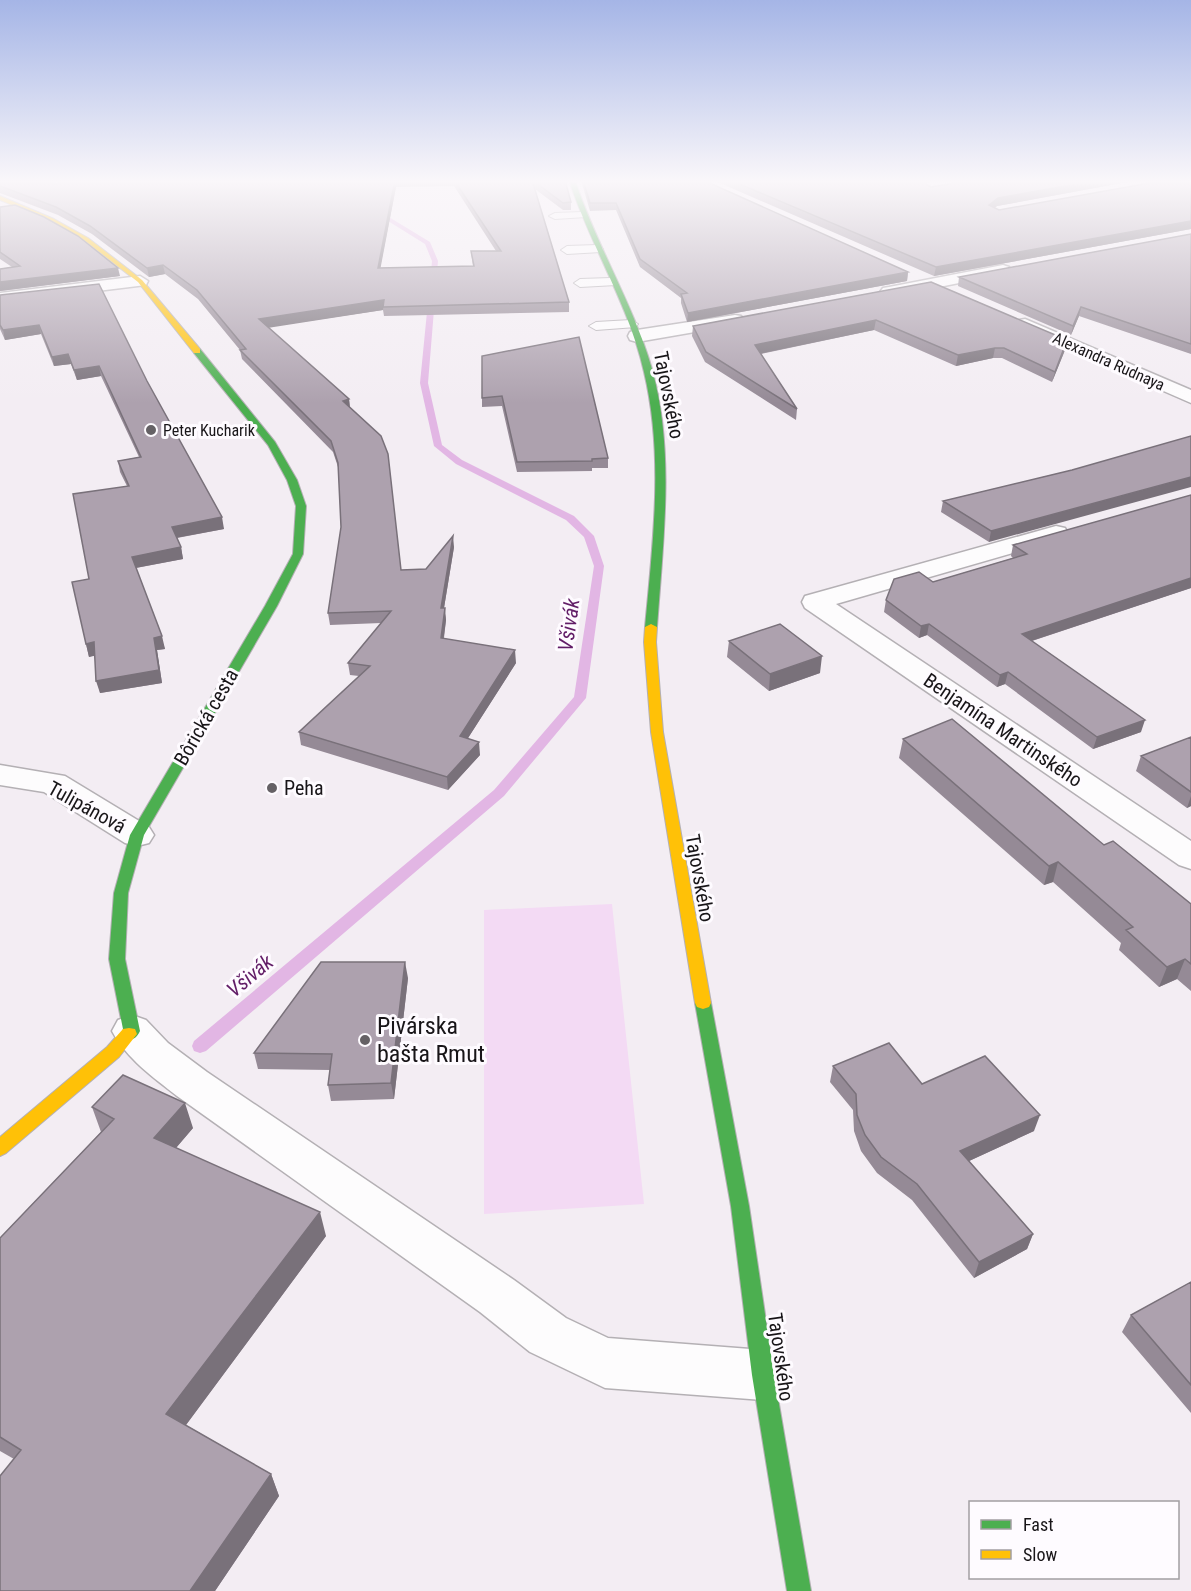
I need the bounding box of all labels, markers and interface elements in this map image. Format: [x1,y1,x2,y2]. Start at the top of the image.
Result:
street label: Alexandra Rudnaya [1050,328,1168,395]
street label: Tajovského [649,349,689,441]
place label: Peter Kucharik [163,421,256,440]
marker: Peter Kucharik [144,423,158,437]
water label: Všivák [553,596,585,653]
street label: Bôrická cesta [169,665,243,769]
street label: Benjamína Martinského [919,668,1087,792]
street label: Tulipánová [44,776,130,838]
place label: Peha [284,776,324,800]
marker: Peha [265,781,279,795]
street label: Tajovského [680,832,720,924]
water label: Všivák [222,949,279,1002]
place label: Pivárska bašta Rmut [377,1012,485,1068]
marker: Pivárska bašta Rmut [358,1033,372,1047]
street label: Tajovského [763,1311,799,1403]
legend [969,1501,1179,1579]
text: Fast [1023,1514,1054,1535]
text: Slow [1023,1544,1058,1565]

